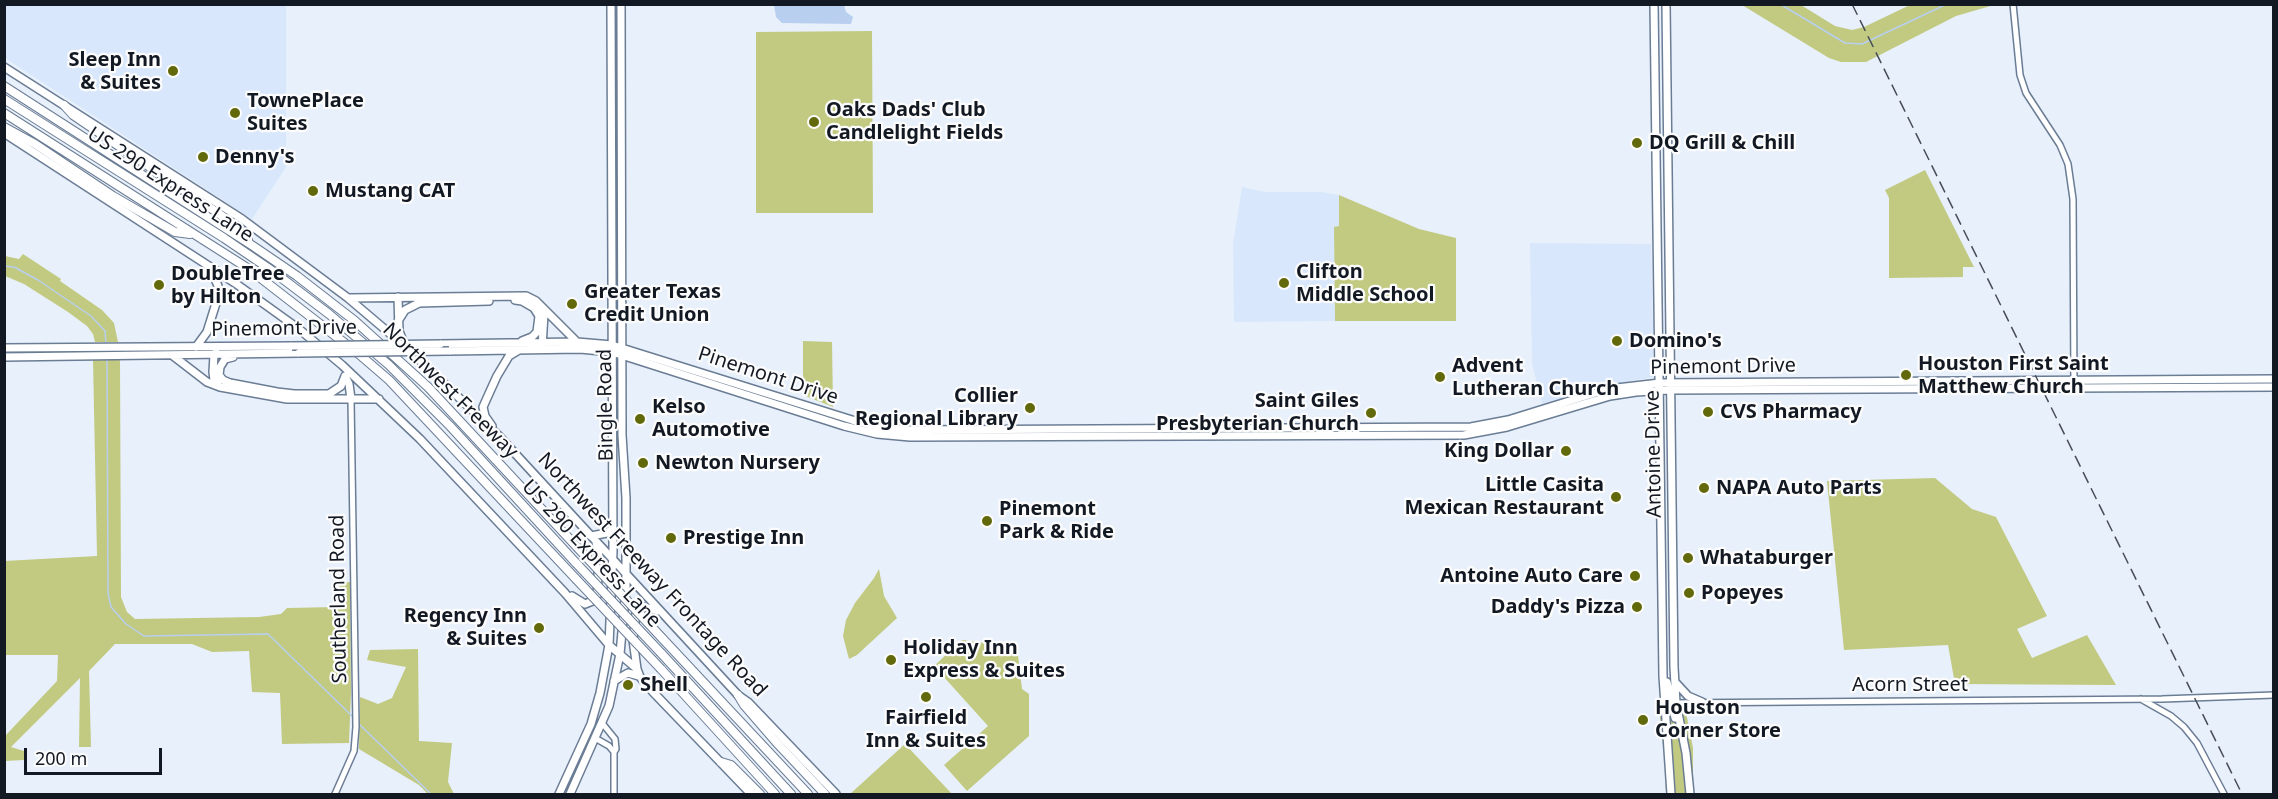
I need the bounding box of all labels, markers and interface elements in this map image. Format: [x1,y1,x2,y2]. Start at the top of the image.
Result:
place label: Sleep Inn & Suites [69,48,161,95]
marker: Sleep Inn & Suites [166,64,180,78]
place label: TownePlace Suites [247,89,364,136]
place label: Oaks Dads' Club Candlelight Fields [826,98,1003,145]
marker: TownePlace Suites [228,106,242,120]
marker: Oaks Dads' Club Candlelight Fields [807,115,821,129]
street label: US 290 Express Lane [82,122,258,248]
place label: DQ Grill & Chill [1649,131,1795,155]
marker: DQ Grill & Chill [1630,136,1644,150]
place label: Denny's [215,145,295,169]
marker: Denny's [196,150,210,164]
place label: Mustang CAT [325,179,455,203]
marker: Mustang CAT [306,184,320,198]
place label: Clifton Middle School [1296,260,1435,307]
place label: DoubleTree by Hilton [171,262,285,309]
marker: Clifton Middle School [1277,276,1291,290]
marker: DoubleTree by Hilton [152,278,166,292]
place label: Greater Texas Credit Union [584,280,721,327]
marker: Greater Texas Credit Union [565,297,579,311]
street label: Pinemont Drive [211,316,357,342]
street label: Northwest Freeway [377,318,523,464]
place label: Domino's [1629,329,1722,353]
marker: Domino's [1610,334,1624,348]
street label: Pinemont Drive [695,342,841,410]
street label: Bingle Road [593,349,619,461]
place label: Houston First Saint Matthew Church [1918,352,2109,399]
place label: Advent Lutheran Church [1452,354,1619,401]
street label: Pinemont Drive [1650,354,1796,380]
marker: Houston First Saint Matthew Church [1899,368,1913,382]
marker: Advent Lutheran Church [1433,370,1447,384]
place label: Collier Regional Library [855,384,1018,431]
place label: Saint Giles Presbyterian Church [1156,389,1359,436]
street label: Antoine Drive [1641,390,1667,518]
place label: Kelso Automotive [652,395,770,442]
place label: CVS Pharmacy [1720,400,1862,424]
marker: Collier Regional Library [1023,401,1037,415]
marker: CVS Pharmacy [1701,405,1715,419]
marker: Saint Giles Presbyterian Church [1364,406,1378,420]
marker: Kelso Automotive [633,412,647,426]
place label: King Dollar [1444,439,1554,463]
marker: King Dollar [1559,444,1573,458]
street label: Northwest Freeway Frontage Road [532,448,772,702]
place label: Newton Nursery [655,451,820,475]
marker: Newton Nursery [636,456,650,470]
place label: Little Casita Mexican Restaurant [1405,473,1604,520]
street label: US 290 Express Lane [516,475,666,633]
place label: NAPA Auto Parts [1716,476,1882,500]
marker: NAPA Auto Parts [1697,481,1711,495]
marker: Little Casita Mexican Restaurant [1609,490,1623,504]
place label: Pinemont Park & Ride [999,497,1114,544]
street label: Southerland Road [326,514,352,684]
marker: Pinemont Park & Ride [980,514,994,528]
place label: Prestige Inn [683,526,804,550]
marker: Prestige Inn [664,531,678,545]
place label: Whataburger [1700,546,1833,570]
marker: Whataburger [1681,551,1695,565]
place label: Antoine Auto Care [1440,564,1623,588]
marker: Antoine Auto Care [1628,569,1642,583]
place label: Popeyes [1701,581,1783,605]
marker: Popeyes [1682,586,1696,600]
place label: Daddy's Pizza [1491,595,1625,619]
marker: Daddy's Pizza [1630,600,1644,614]
place label: Regency Inn & Suites [404,604,527,651]
marker: Regency Inn & Suites [532,621,546,635]
place label: Holiday Inn Express & Suites [903,636,1065,683]
marker: Holiday Inn Express & Suites [884,653,898,667]
place label: Shell [640,673,688,697]
street label: Acorn Street [1852,673,1968,697]
marker: Shell [621,678,635,692]
marker: Fairfield Inn & Suites [919,690,933,704]
place label: Houston Corner Store [1655,696,1781,743]
place label: Fairfield Inn & Suites [866,706,986,753]
marker: Houston Corner Store [1636,713,1650,727]
scale bar [27,736,165,774]
text: 200 m [35,746,87,770]

